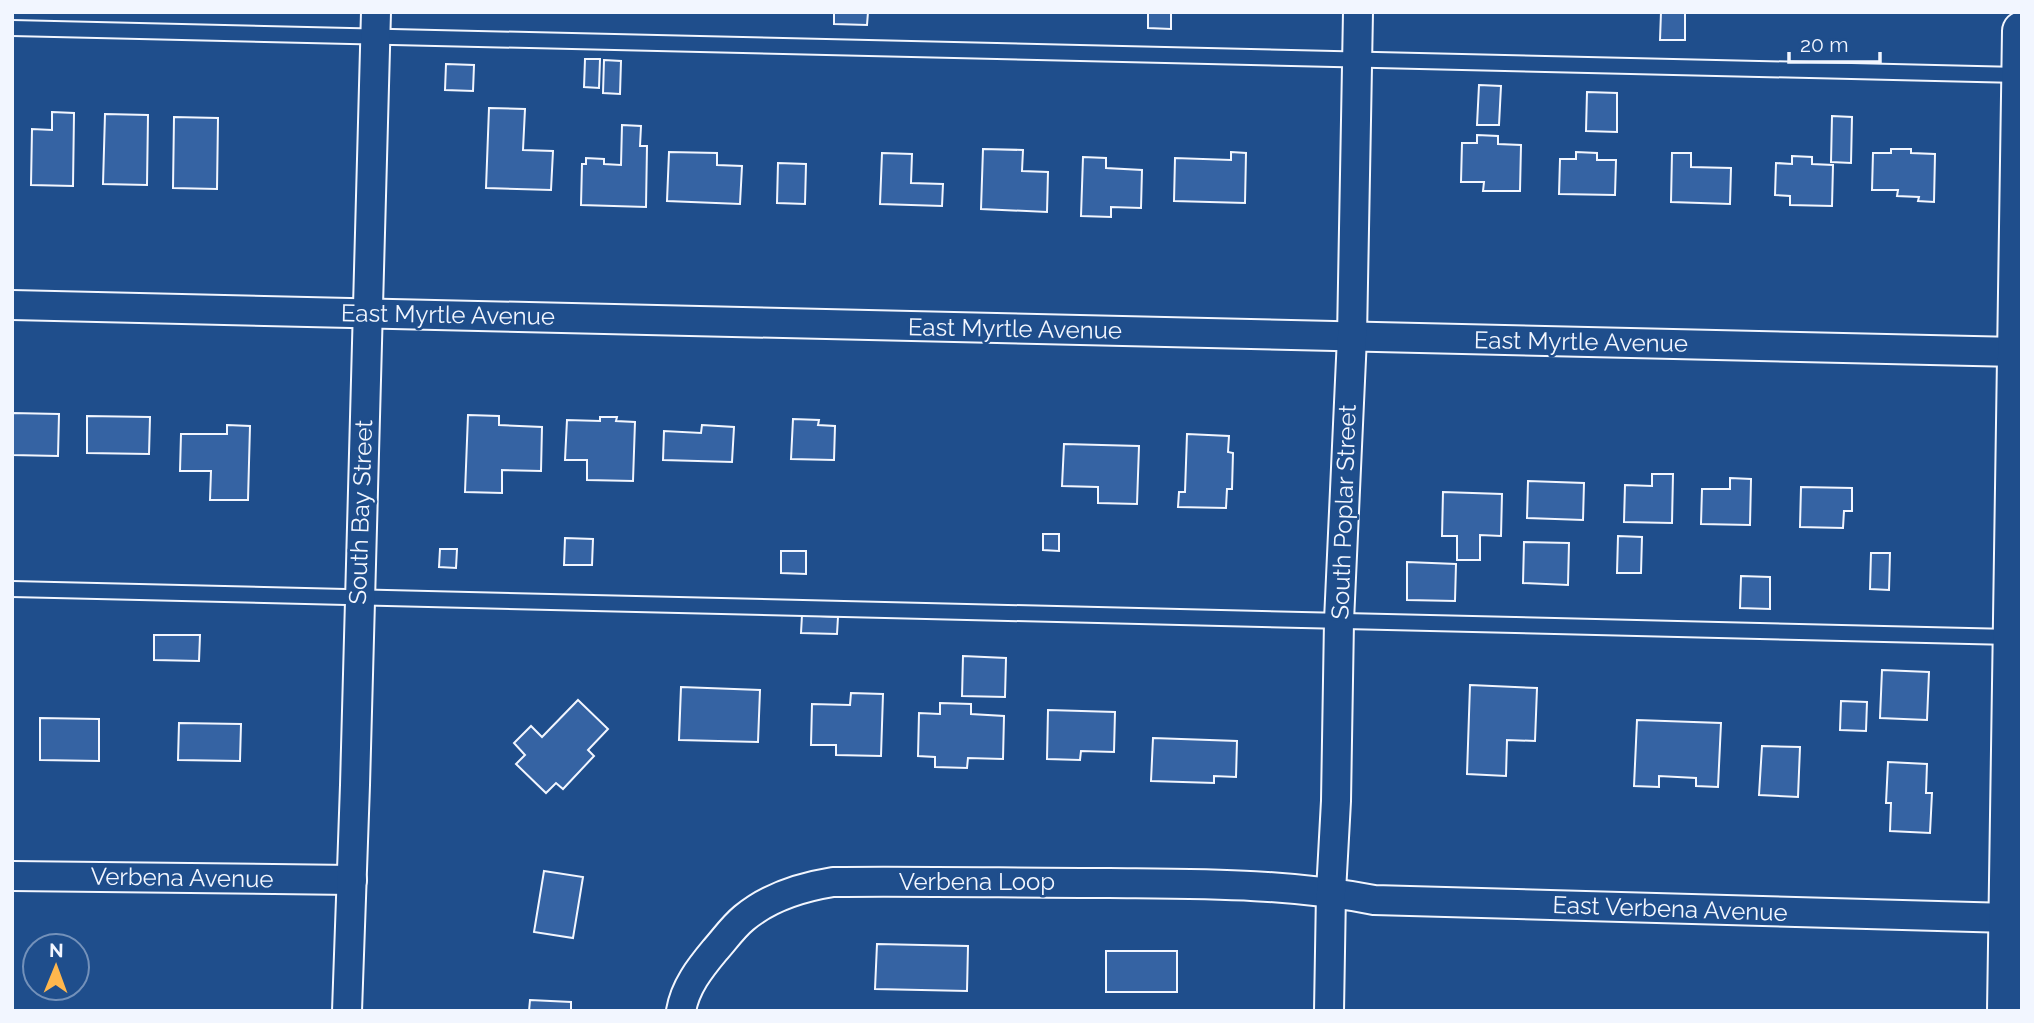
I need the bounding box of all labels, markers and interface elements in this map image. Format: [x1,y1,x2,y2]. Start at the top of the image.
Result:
scale bar [1789,21,1880,65]
text: 20 m [1800,32,1848,57]
street label: East Myrtle Avenue [341,298,555,331]
street label: East Myrtle Avenue [908,312,1122,345]
street label: East Myrtle Avenue [1474,325,1688,358]
street label: South Poplar Street [1325,404,1362,620]
street label: South Bay Street [343,419,378,605]
street label: Verbena Avenue [90,861,274,894]
street label: Verbena Loop [899,867,1055,896]
street label: East Verbena Avenue [1552,890,1788,927]
north arrow [21,932,91,1002]
text: N [49,939,64,961]

